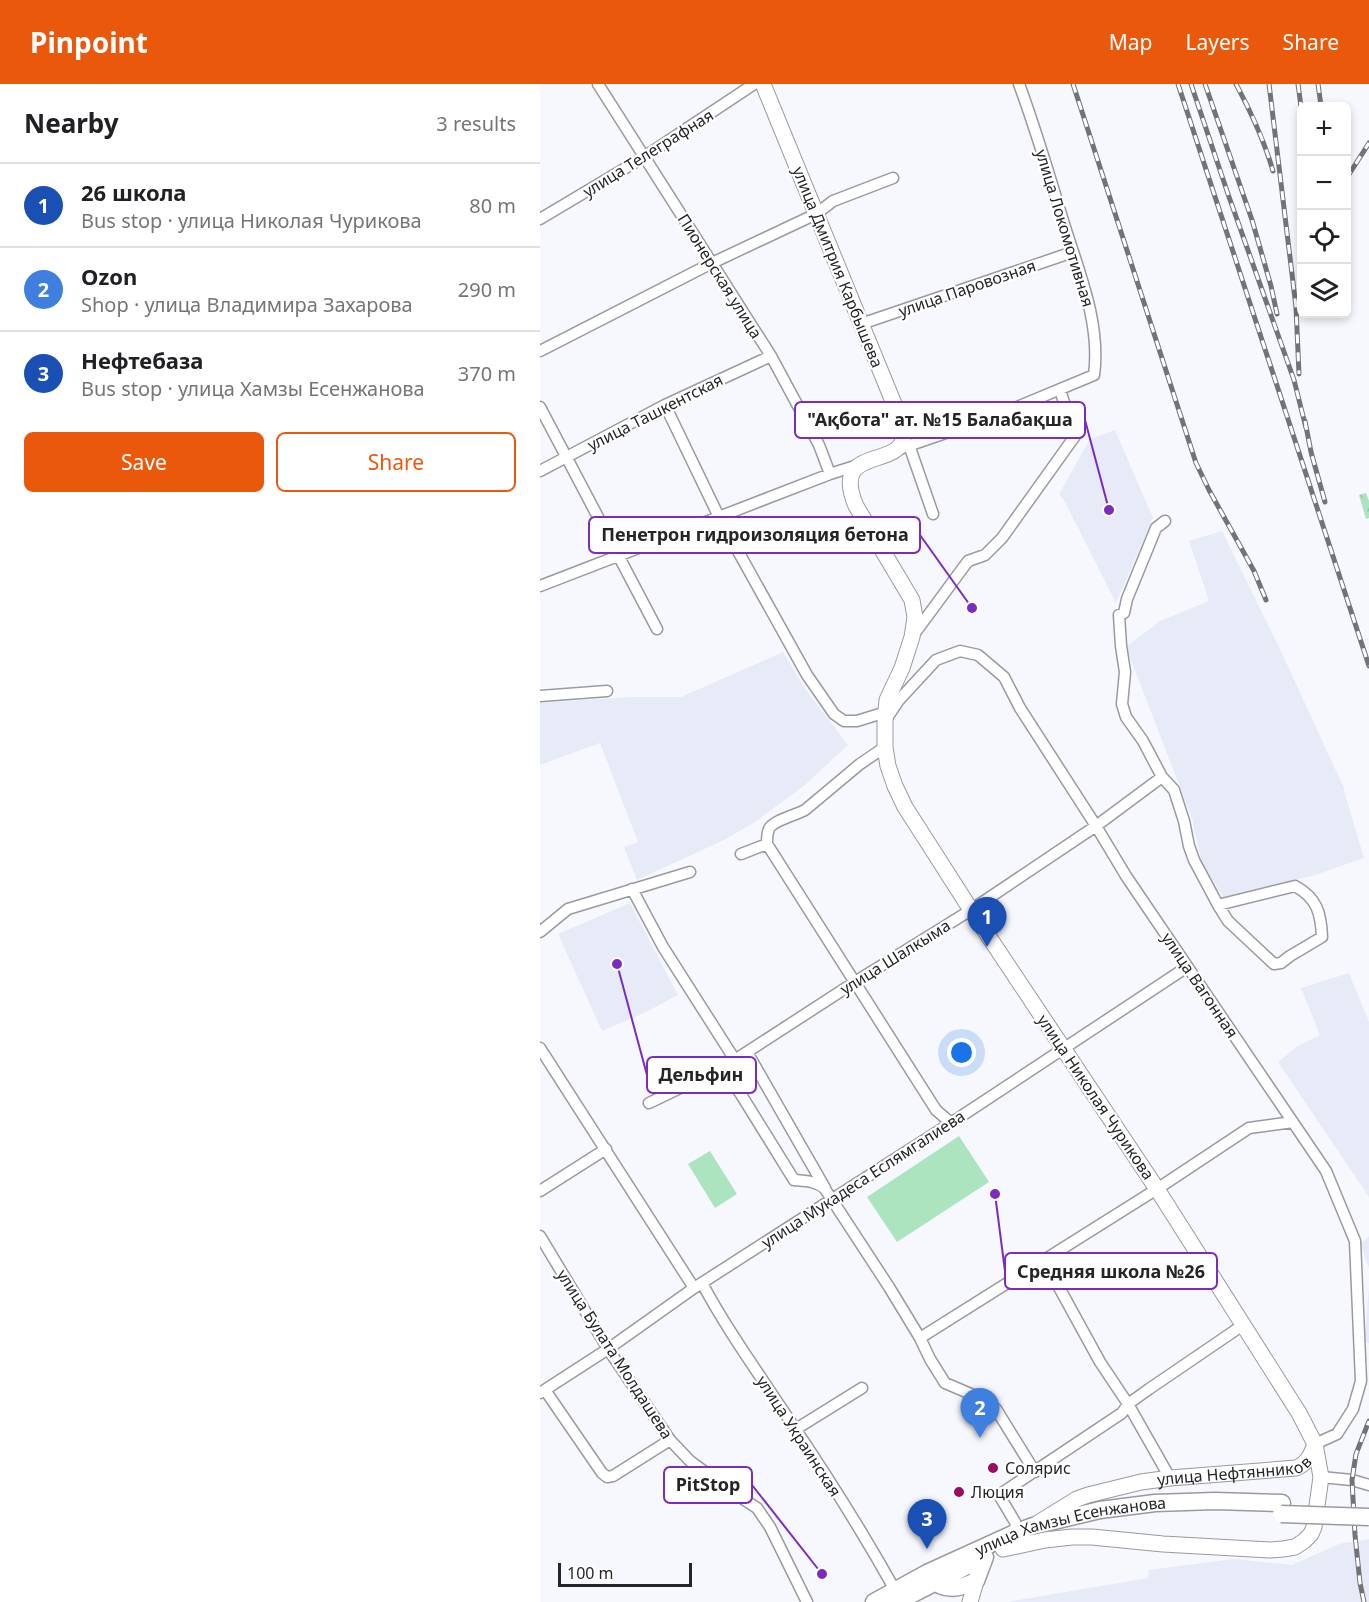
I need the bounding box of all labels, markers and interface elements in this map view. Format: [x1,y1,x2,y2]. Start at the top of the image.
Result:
text: Pinpoint [30,23,148,61]
text: Map [1109,28,1153,56]
text: Layers [1186,28,1250,56]
text: Share [1283,28,1339,56]
map controls [1297,102,1351,318]
button: + [1297,102,1351,156]
street label: улица Телеграфная [578,104,718,202]
text: Nearby [24,105,119,141]
text: 3 results [436,110,516,137]
street label: улица Локомотивная [1031,146,1099,310]
button: − [1297,156,1351,210]
street label: улица Дмитрия Карбышева [788,163,888,371]
text: 26 школа [81,177,186,207]
text: 1 [38,192,49,219]
text: 80 m [469,192,516,219]
text: Bus stop · улица Николая Чурикова [81,207,422,234]
street label: Пионерская улица [673,209,767,343]
button: locate [1297,210,1351,264]
street label: улица Паровозная [895,254,1039,322]
text: Ozon [81,261,137,291]
button: layers [1297,264,1351,318]
text: 2 [38,276,49,303]
text: 290 m [458,276,516,303]
text: Shop · улица Владимира Захарова [81,291,413,318]
text: Нефтебаза [81,345,203,375]
text: 3 [38,360,49,387]
text: 370 m [458,360,516,387]
street label: улица Ташкентская [584,368,726,456]
text: Bus stop · улица Хамзы Есенжанова [81,375,425,402]
callout: "Ақбота" ат. №15 Балабақша [795,402,1085,438]
text: "Ақбота" ат. №15 Балабақша [807,407,1073,431]
button: Save [24,432,264,492]
button: Share [276,432,516,492]
callout: Пенетрон гидроизоляция бетона [589,517,920,553]
text: Пенетрон гидроизоляция бетона [601,522,909,546]
pin: 1 [968,898,1006,947]
street label: улица Шалкыма [836,914,954,1000]
street label: улица Вагонная [1157,928,1243,1042]
street label: улица Николая Чурикова [1032,1010,1160,1184]
your location [947,1038,976,1067]
callout: Дельфин [647,1057,756,1093]
text: Дельфин [659,1062,743,1086]
street label: улица Мукадеса Еслямгалиева [757,1105,969,1253]
callout: Средняя школа №26 [1005,1253,1217,1289]
text: Средняя школа №26 [1017,1259,1205,1283]
street label: улица Булата Молдашева [552,1265,678,1443]
street label: улица Украинская [752,1371,846,1501]
pin: 2 [960,1388,1000,1438]
street label: улица Нефтянников [1156,1451,1316,1491]
place label: Солярис [1005,1457,1071,1479]
marker: Солярис [986,1461,1000,1475]
callout: PitStop [664,1467,752,1503]
text: PitStop [676,1472,740,1496]
place label: Люция [971,1481,1024,1503]
marker: Люция [952,1485,966,1499]
street label: улица Хамзы Есенжанова [971,1492,1166,1561]
pin: 3 [908,1500,946,1549]
scale bar [558,1560,692,1588]
text: 100 m [567,1562,614,1584]

